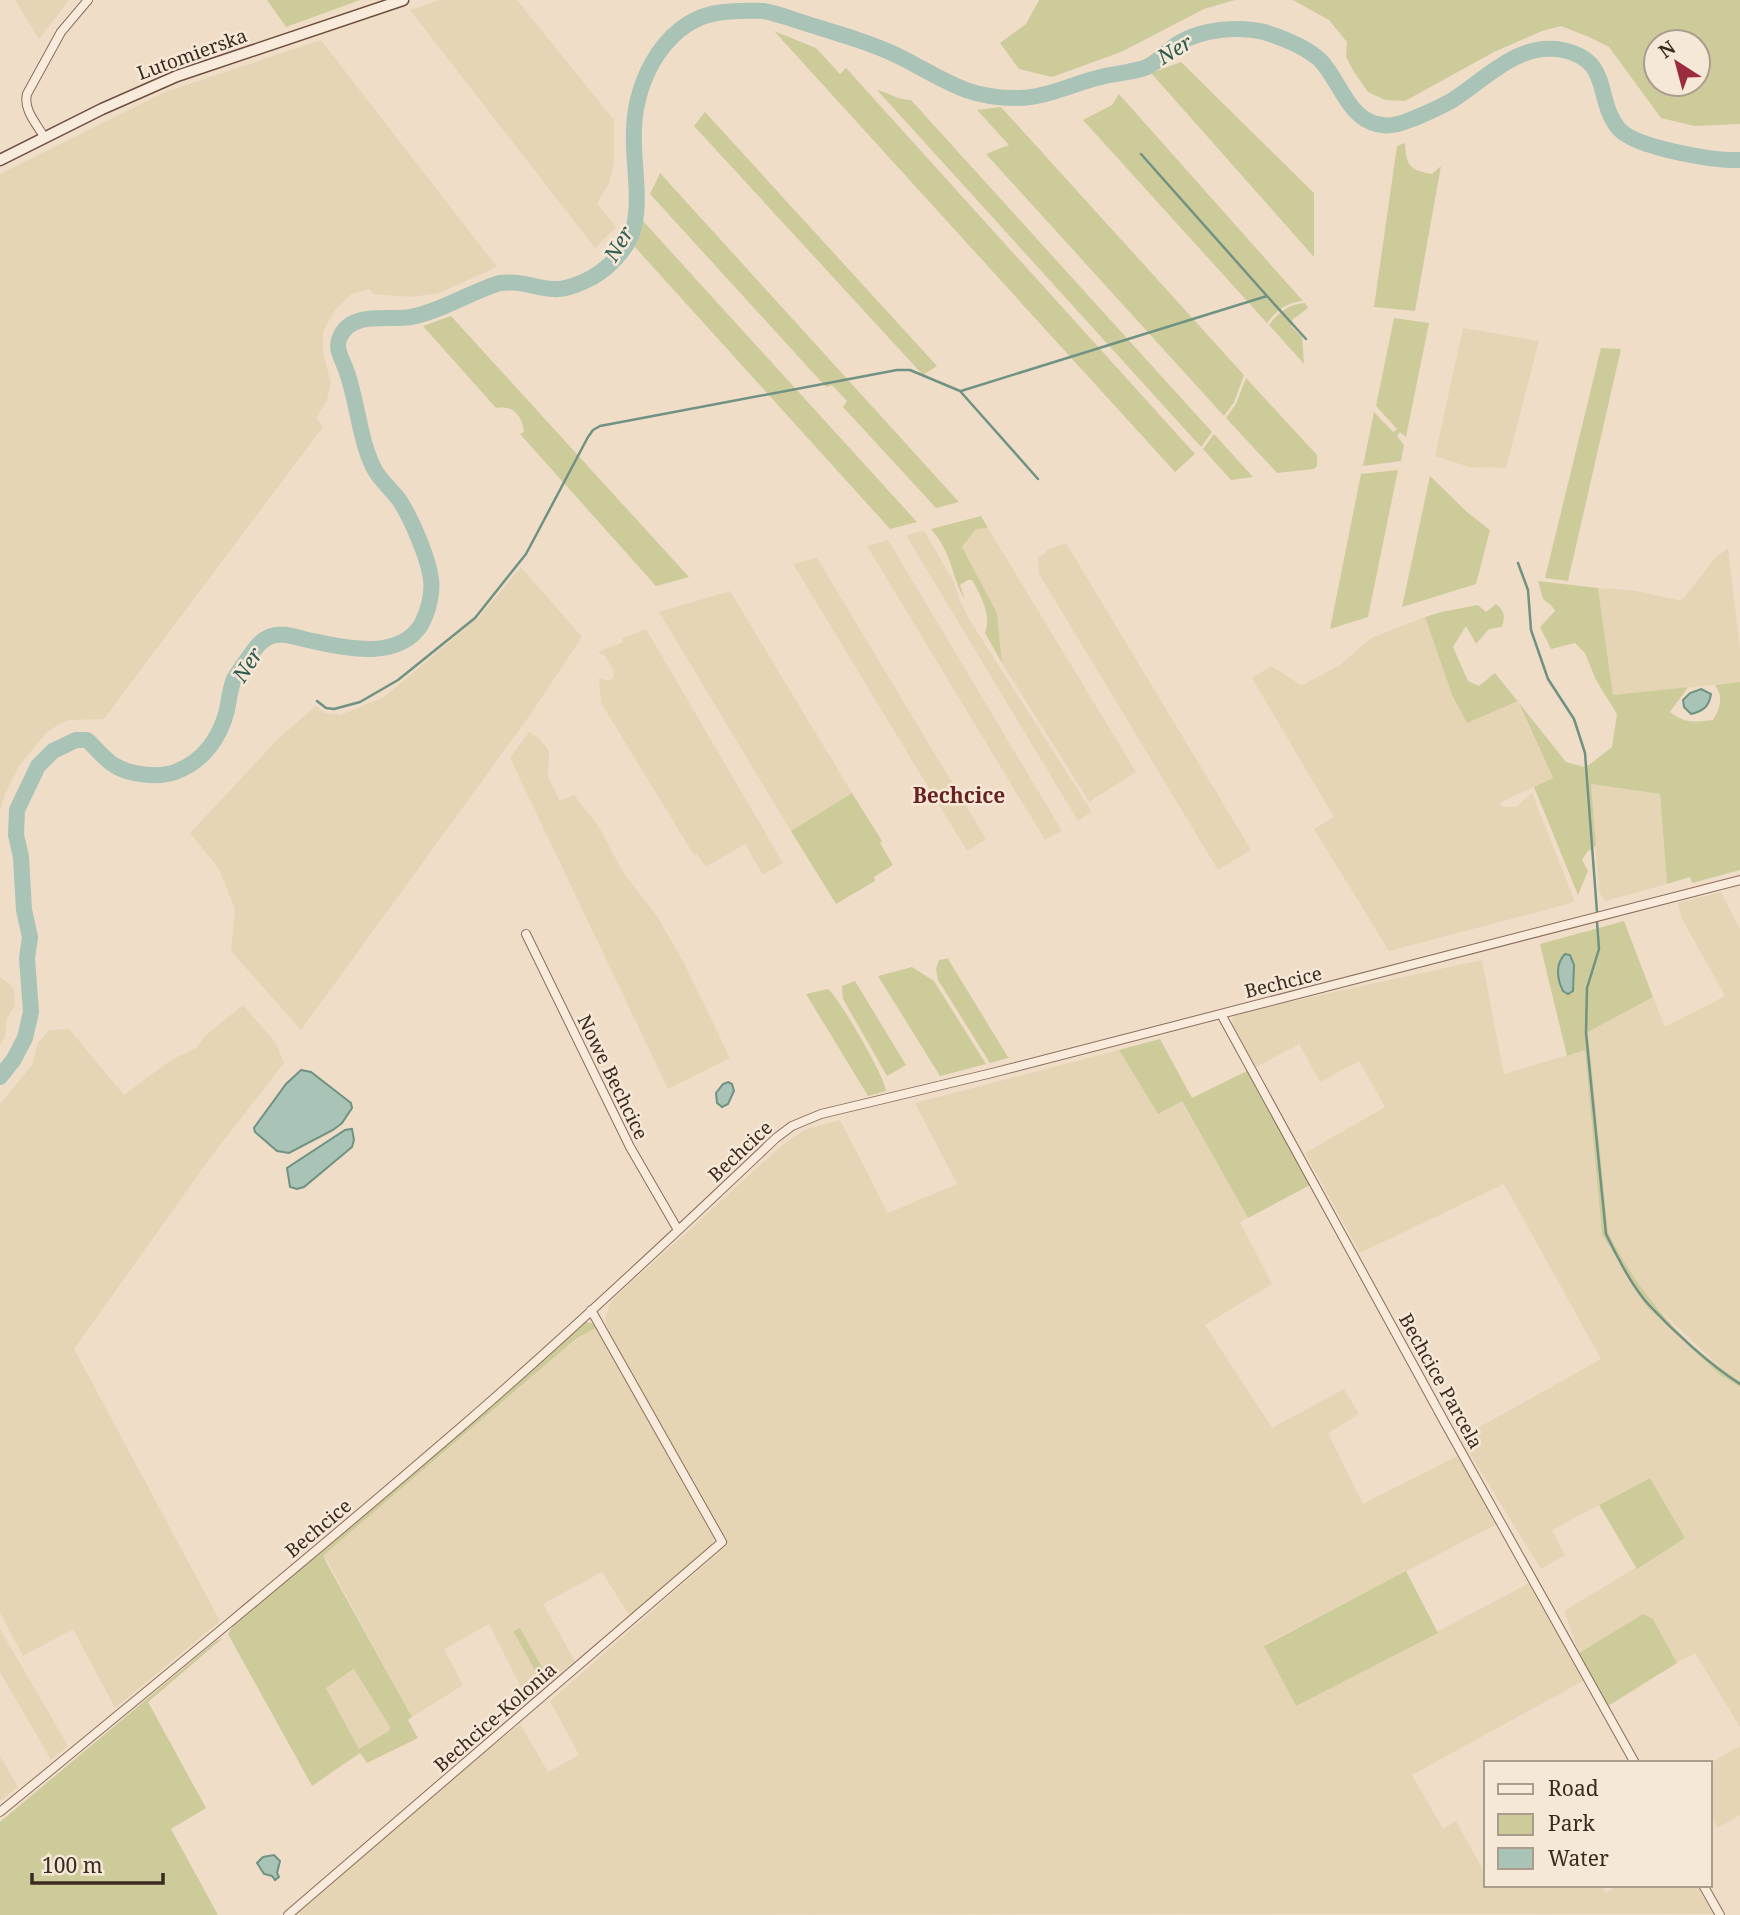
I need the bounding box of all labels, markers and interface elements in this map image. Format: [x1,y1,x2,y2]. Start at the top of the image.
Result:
street label: Lutomierska [133,22,251,86]
water label: Ner [1151,28,1197,71]
north arrow [1642,28,1712,98]
text: N [1653,34,1681,64]
water label: Ner [596,221,640,267]
water label: Ner [225,642,269,688]
district label: Bechcice [913,781,1005,809]
street label: Bechcice [1242,960,1324,1004]
street label: Nowe Bechcice [572,1010,654,1144]
street label: Bechcice [702,1115,778,1187]
street label: Bechcice Parcela [1393,1309,1489,1453]
street label: Bechcice [279,1493,357,1563]
street label: Bechcice-Kolonia [428,1656,562,1778]
legend [1484,1761,1712,1887]
text: Road [1548,1774,1599,1802]
text: Park [1548,1809,1595,1837]
scale bar [32,1842,163,1886]
text: Water [1548,1844,1609,1872]
text: 100 m [42,1851,103,1879]

